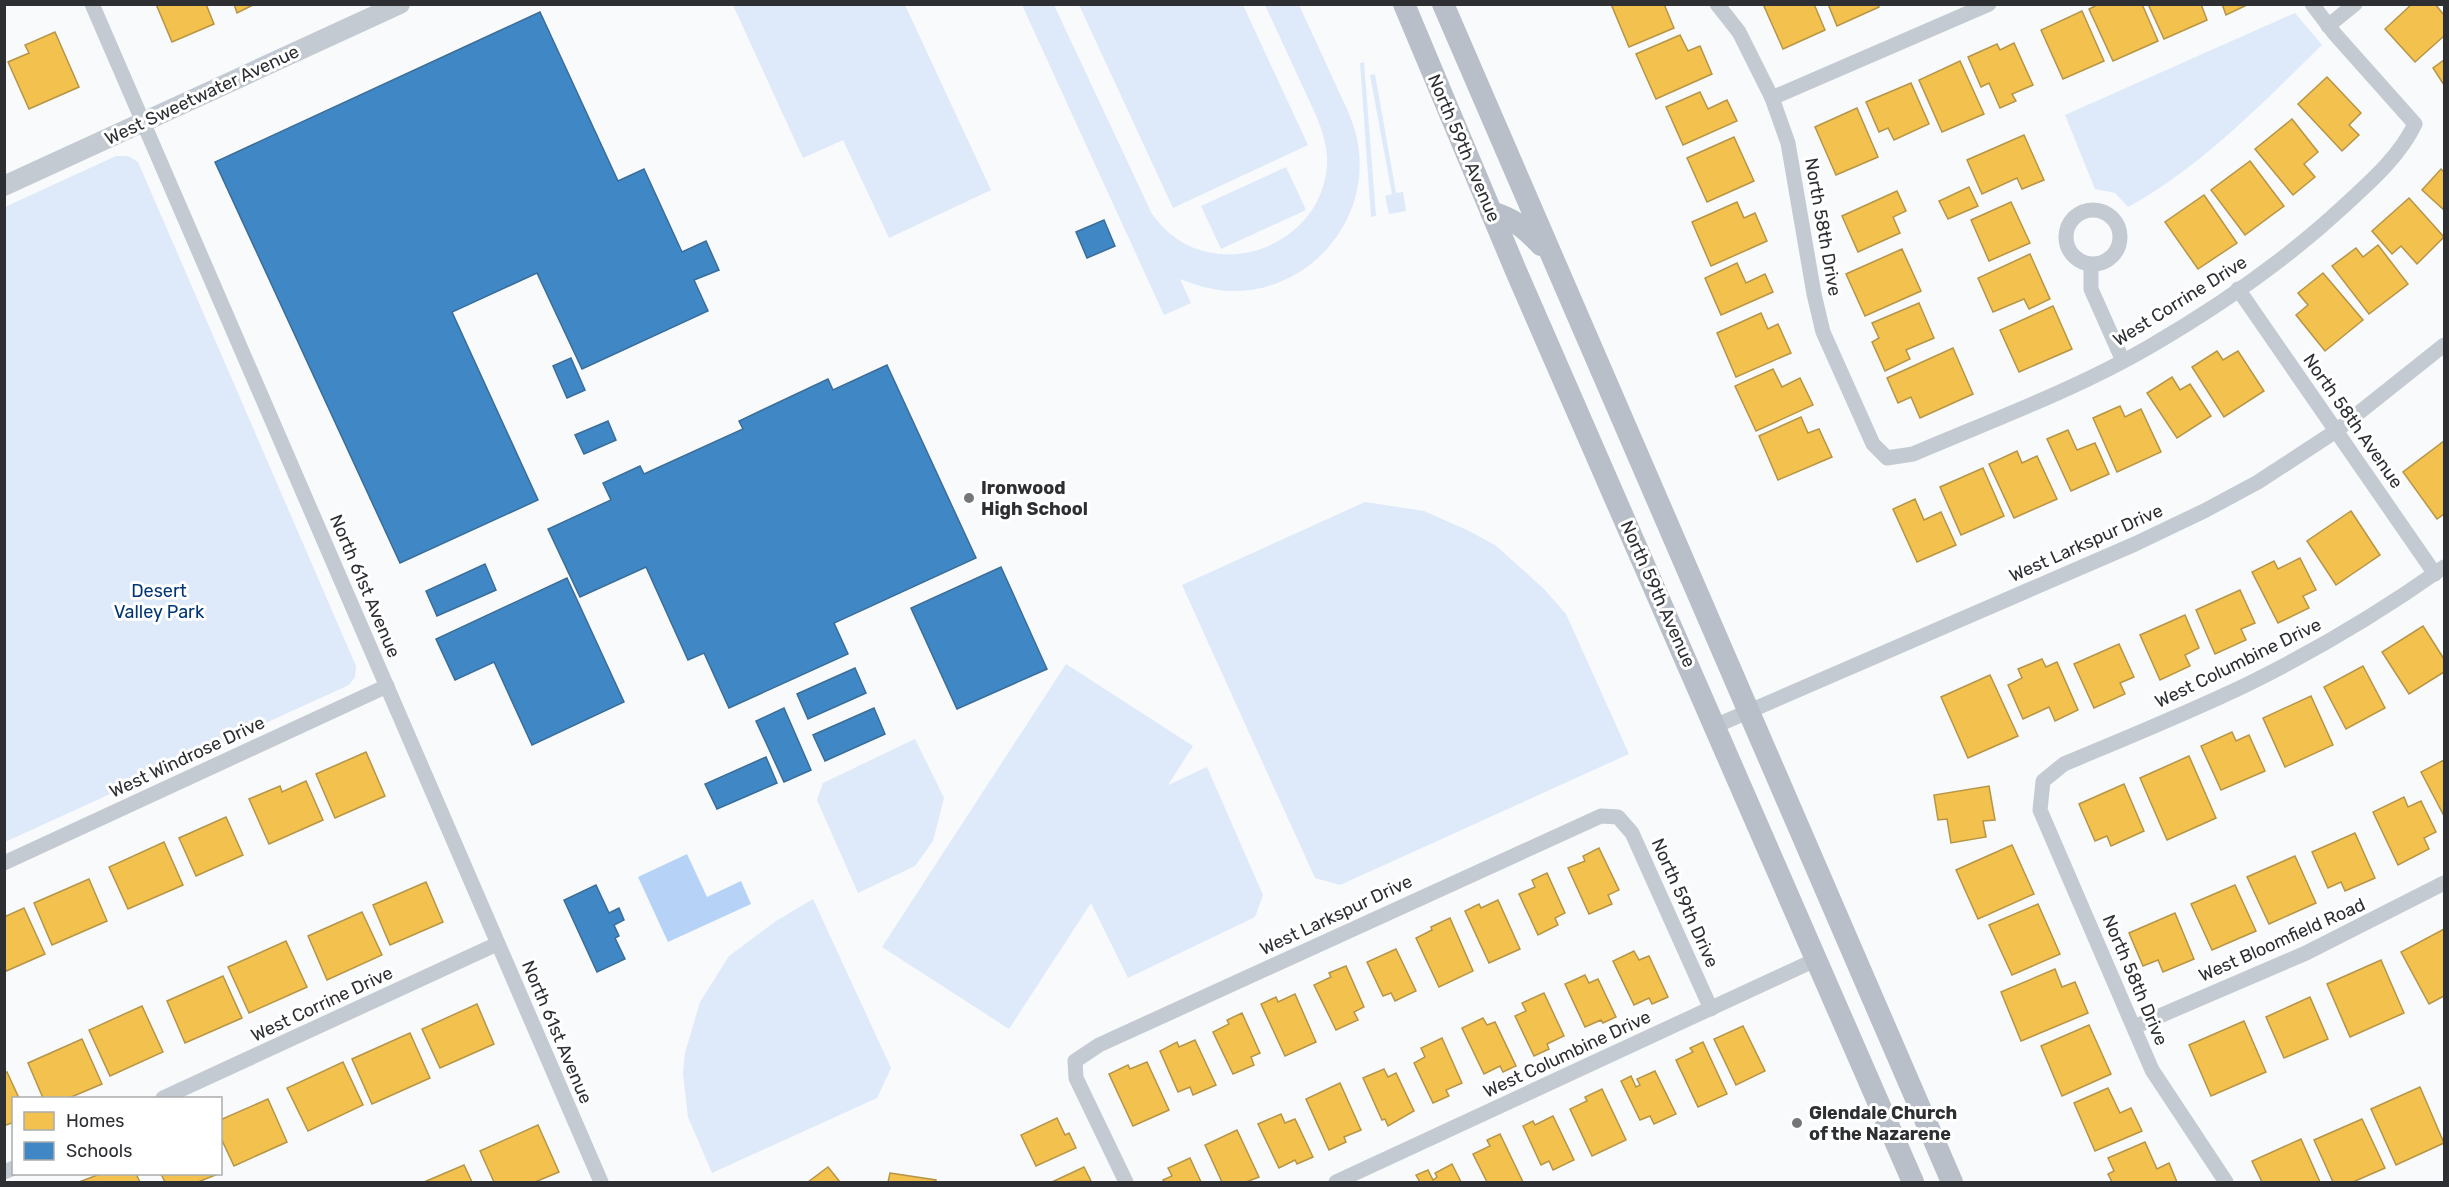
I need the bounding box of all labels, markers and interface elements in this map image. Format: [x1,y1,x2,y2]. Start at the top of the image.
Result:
street label: West Sweetwater Avenue [101,40,303,150]
street label: North 59th Avenue [1423,71,1505,225]
street label: North 58th Drive [1800,156,1846,298]
street label: West Corrine Drive [2109,251,2251,351]
street label: North 58th Avenue [2298,349,2408,493]
place label: Ironwood High School [981,477,1088,520]
marker: Ironwood High School [962,491,976,505]
street label: West Larkspur Drive [2006,499,2166,587]
street label: North 61st Avenue [325,511,405,661]
street label: North 59th Avenue [1616,517,1700,671]
park label: Desert Valley Park [114,580,205,623]
street label: West Columbine Drive [2151,613,2325,713]
street label: West Windrose Drive [106,711,268,803]
street label: North 59th Drive [1647,835,1723,971]
street label: West Larkspur Drive [1256,870,1416,960]
street label: West Bloomfield Road [2195,893,2369,987]
street label: North 58th Drive [2098,911,2172,1049]
street label: North 61st Avenue [517,957,597,1107]
street label: West Corrine Drive [248,962,396,1046]
street label: West Columbine Drive [1480,1006,1654,1102]
legend [12,1097,222,1175]
place label: Glendale Church of the Nazarene [1809,1102,1957,1145]
text: Homes [66,1110,124,1132]
marker: Glendale Church of the Nazarene [1790,1116,1804,1130]
text: Schools [66,1140,132,1162]

